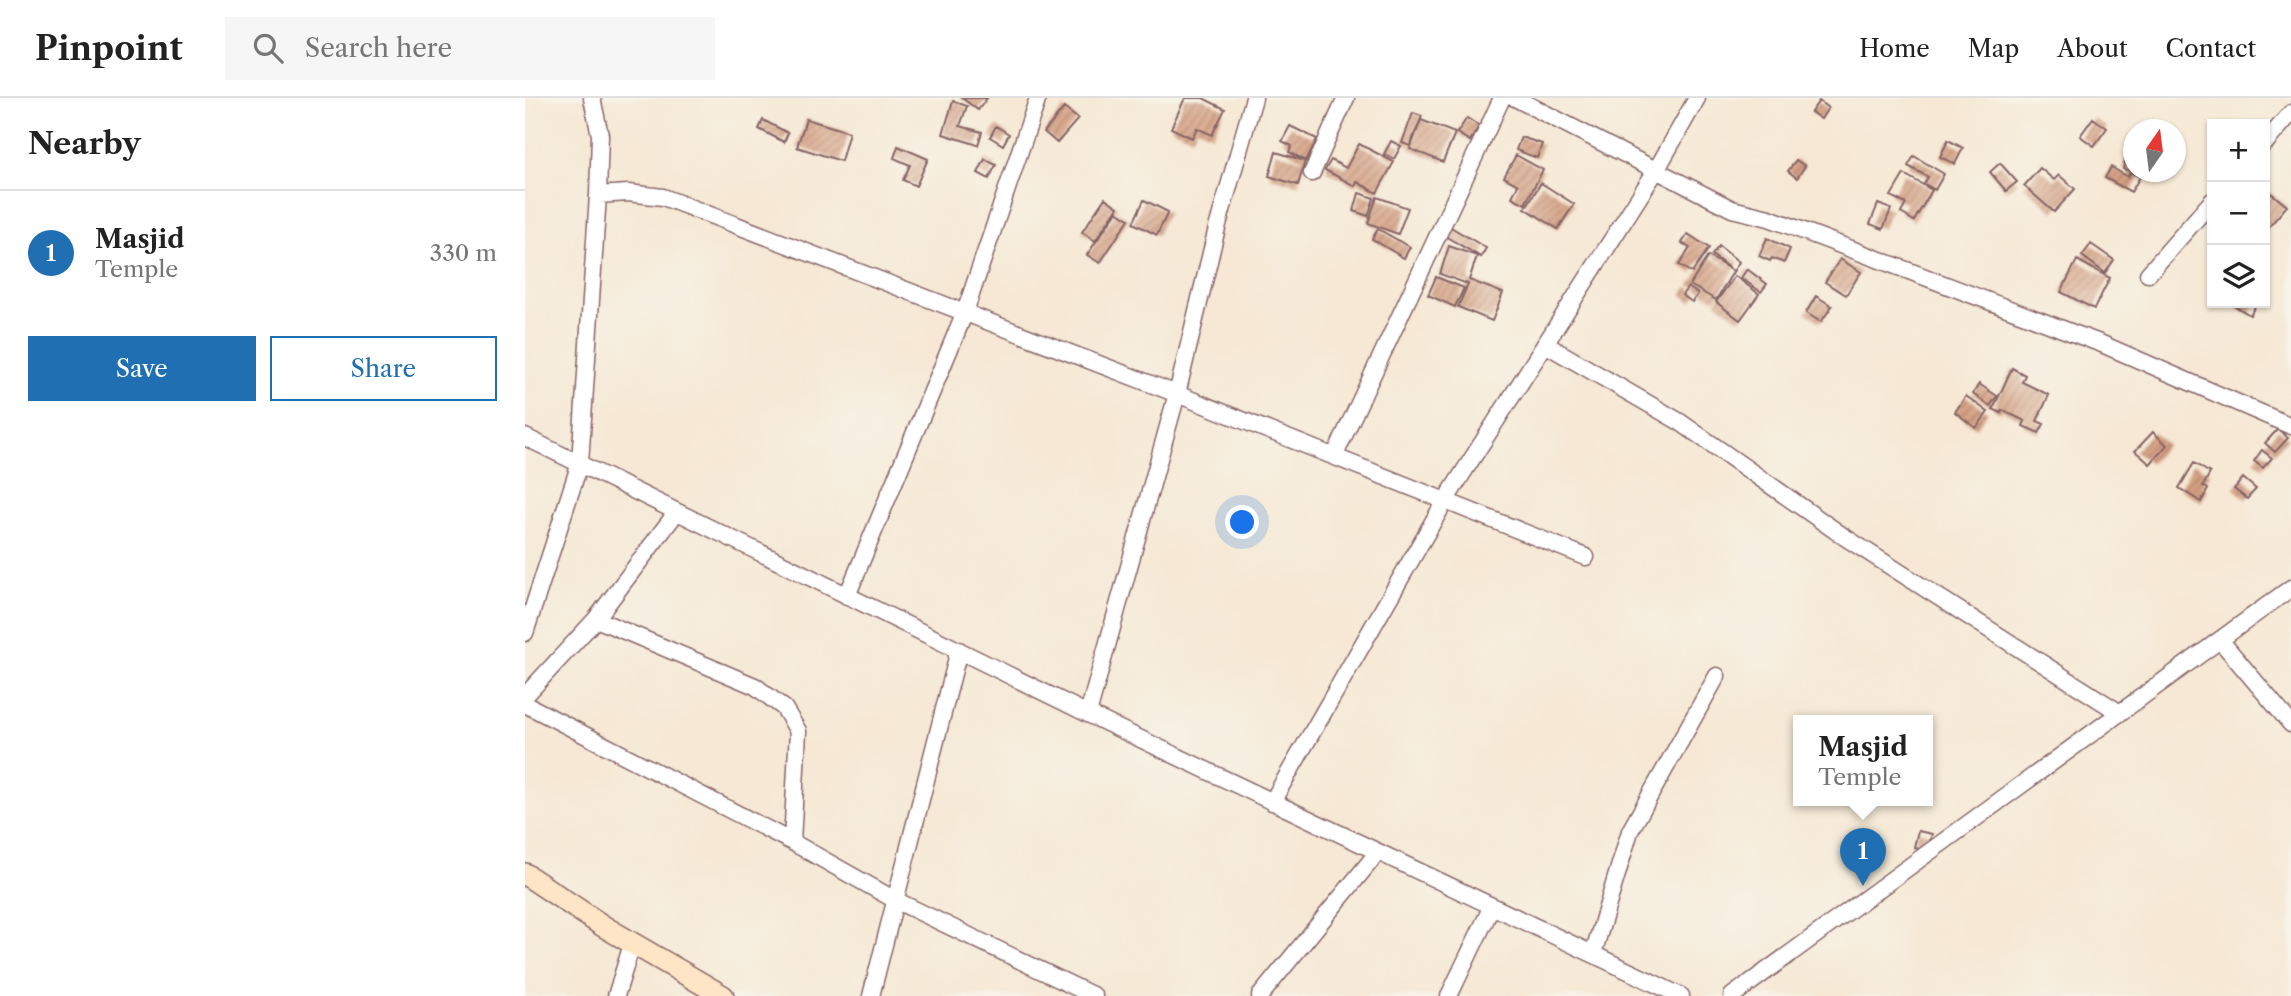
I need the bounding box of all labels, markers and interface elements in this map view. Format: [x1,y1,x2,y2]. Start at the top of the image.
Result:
search box [225,17,715,80]
text: Pinpoint [35,28,183,69]
icon: search [249,29,287,67]
text: Search here [305,32,452,64]
text: Home [1859,34,1930,63]
text: Map [1968,34,2019,63]
text: About [2057,34,2128,63]
text: Contact [2166,34,2256,63]
north arrow [2123,119,2186,182]
map controls [2207,119,2270,308]
button: + [2207,119,2270,182]
text: Nearby [28,125,141,162]
button: − [2207,182,2270,245]
text: Masjid [95,223,185,255]
text: 1 [46,239,56,267]
text: 330 m [430,239,497,267]
button: layers [2207,245,2270,308]
text: Temple [95,255,178,283]
button: Save [28,336,256,401]
button: Share [270,336,497,401]
your location [1225,505,1259,539]
popup [1793,715,1933,806]
text: Masjid [1818,731,1908,763]
text: Temple [1818,763,1901,791]
pin: 1 [1840,828,1886,886]

